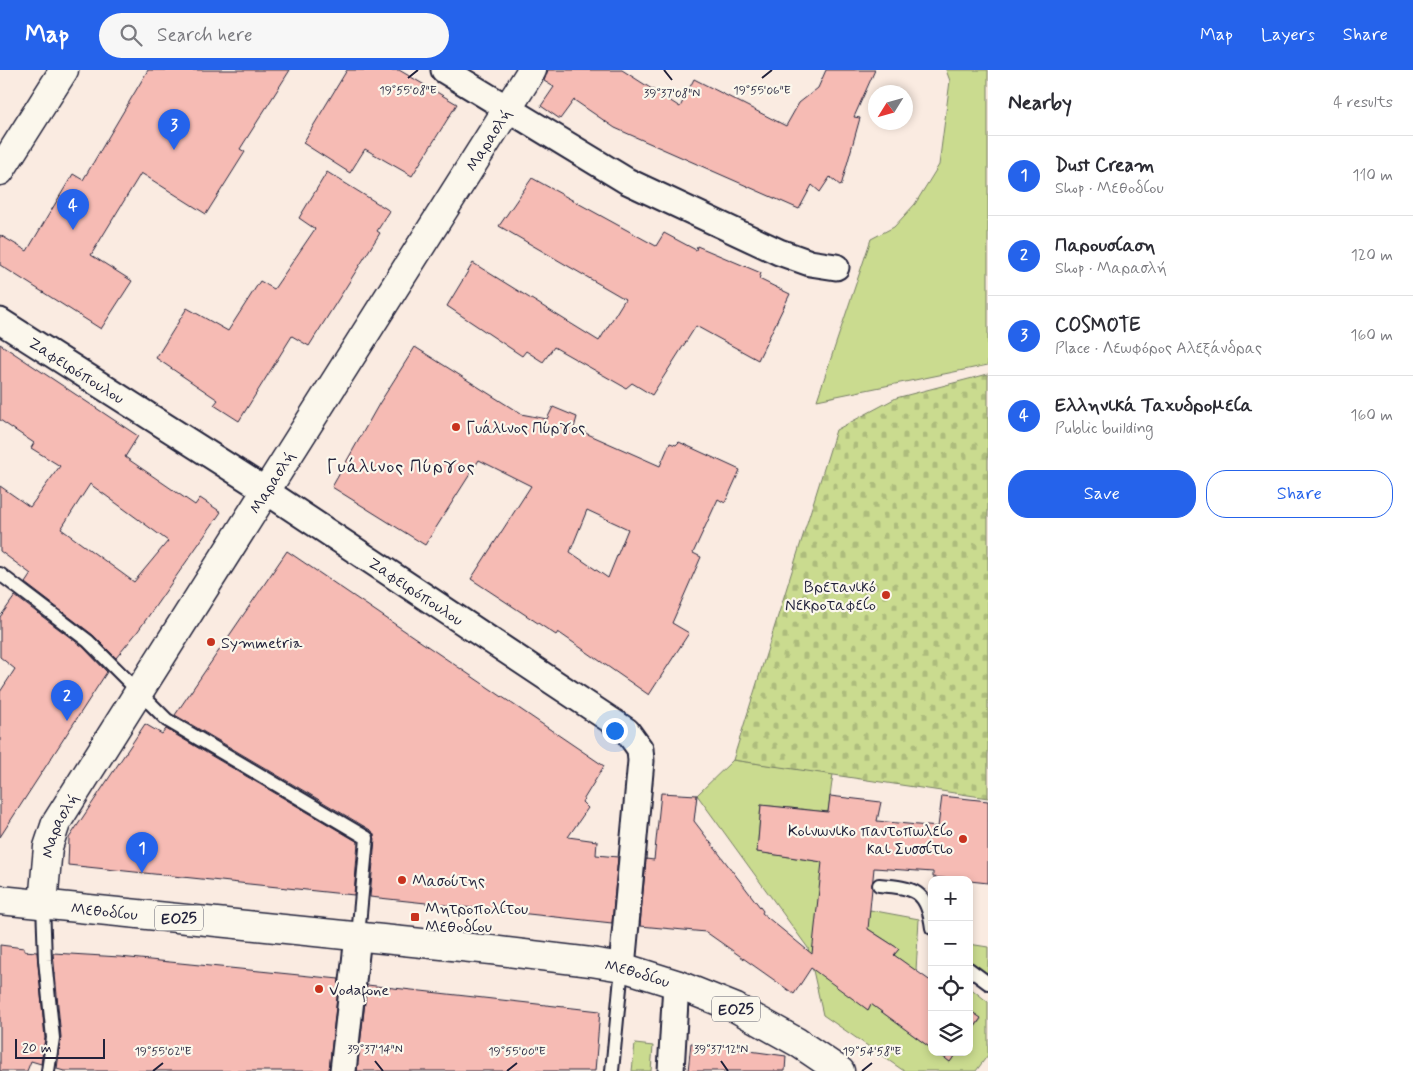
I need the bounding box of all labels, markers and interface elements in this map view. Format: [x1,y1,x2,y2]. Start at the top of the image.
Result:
search box [99,13,449,58]
text: Map [25,20,69,51]
icon: search [117,21,145,49]
text: Search here [157,23,253,48]
text: Map [1200,23,1233,47]
text: Layers [1261,23,1315,47]
text: Share [1343,23,1388,47]
text: 19°55'08"E [379,83,437,99]
text: 19°55'06"E [733,83,791,99]
north arrow [868,85,913,130]
text: 39°37'08"N [644,86,700,102]
text: Nearby [1008,89,1072,117]
text: 4 results [1333,92,1393,113]
street label: Μαρασλή [462,105,517,176]
pin: 3 [158,109,190,150]
text: Dust Cream [1055,153,1154,178]
text: 1 [1020,165,1028,186]
text: 110 m [1352,165,1393,186]
text: Shop · Μεθοδίου [1055,178,1164,199]
pin: 4 [57,189,89,230]
text: Παρουσίαση [1055,233,1155,258]
text: 2 [1020,245,1028,266]
text: 120 m [1351,245,1393,266]
text: Shop · Μαρασλή [1055,258,1167,279]
text: COSMOTE [1055,313,1141,338]
text: 3 [1020,325,1028,346]
text: 160 m [1350,325,1393,346]
street label: Ζαφειρόπουλου [24,333,128,410]
text: Place · Λεωφόρος Αλεξάνδρας [1055,338,1262,359]
text: Ελληνικά Ταχυδρομεία [1055,393,1253,418]
text: 4 [1019,405,1029,426]
text: 160 m [1350,405,1393,426]
place label: Γυάλινος Πύργος [466,418,585,439]
text: Public building [1055,418,1154,439]
marker: Γυάλινος Πύργος [450,421,462,433]
street label: Μαρασλή [245,447,301,518]
district label: Γυάλινος Πύργος [326,455,476,479]
button: Save [1008,470,1196,518]
button: Share [1206,470,1393,518]
street label: Ζαφειρόπουλου [364,553,467,631]
place label: Βρετανικό Νεκροταφείο [785,577,876,616]
marker: Βρετανικό Νεκροταφείο [880,589,892,601]
place label: Symmetria [221,633,303,654]
marker: Symmetria [205,636,217,648]
pin: 2 [51,680,83,721]
your location [602,718,628,744]
street label: Μαρασλή [38,790,84,859]
place label: Κοινωνικο παντοπωλείο και Συσσίτιο [788,821,953,860]
pin: 1 [126,832,158,873]
marker: Κοινωνικο παντοπωλείο και Συσσίτιο [957,833,969,845]
place label: Μασούτης [412,871,485,892]
marker: Μασούτης [396,874,408,886]
map controls [928,876,973,1056]
button: + [928,876,973,921]
street label: Μεθοδίου [70,898,139,926]
place label: Μητροπολίτου Μεθοδίου [425,899,528,938]
road number: ΕΟ25 [155,906,203,930]
marker: Μητροπολίτου Μεθοδίου [409,911,421,923]
button: − [928,921,973,966]
street label: Μεθοδίου [603,955,672,993]
button: locate [928,966,973,1011]
place label: Vodafone [329,980,389,1003]
marker: Vodafone [313,983,325,995]
road number: ΕΟ25 [712,996,760,1022]
button: layers [928,1011,973,1056]
scale bar [15,1036,105,1059]
text: 20 m [22,1039,52,1057]
text: 39°37'14"N [347,1042,403,1058]
text: 39°37'12"N [694,1042,748,1058]
text: 19°55'02"E [134,1044,192,1060]
text: 19°55'00"E [488,1044,546,1060]
text: 19°54'58"E [843,1044,901,1060]

